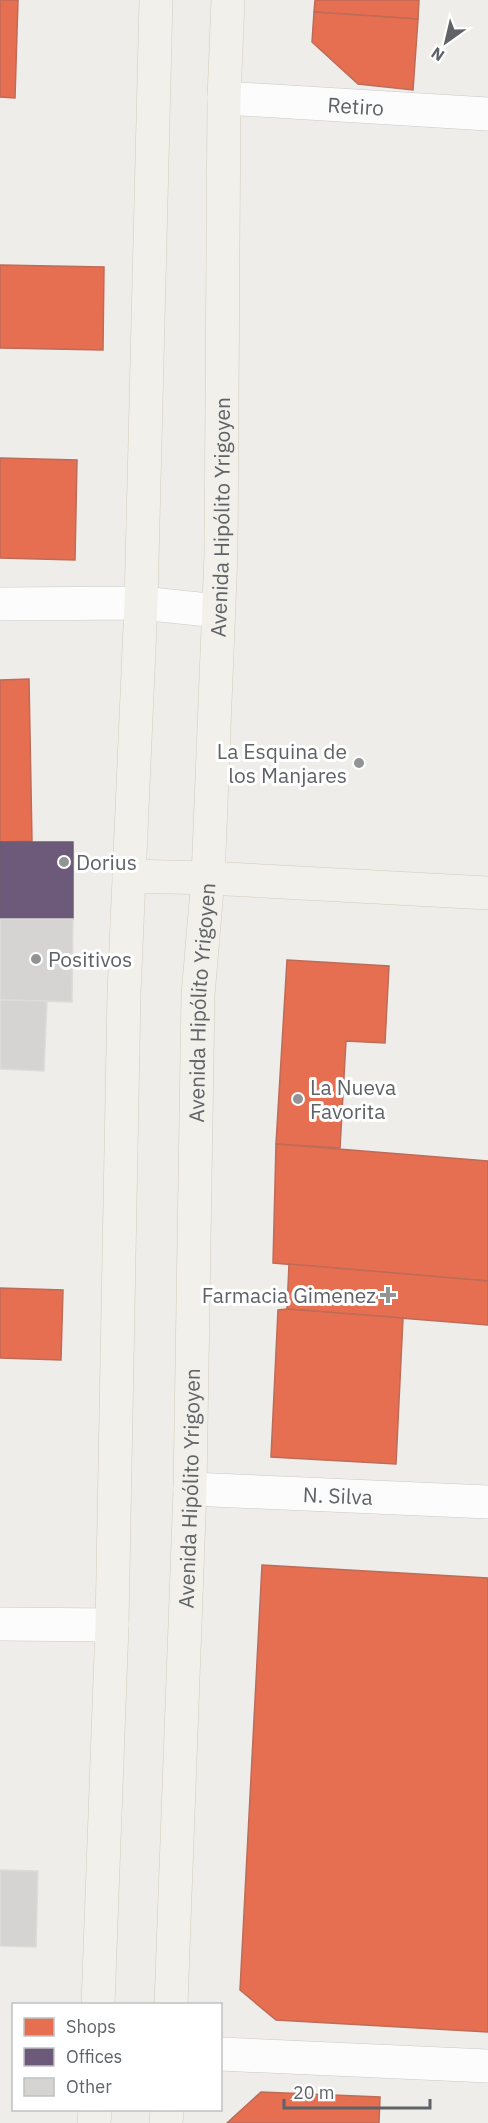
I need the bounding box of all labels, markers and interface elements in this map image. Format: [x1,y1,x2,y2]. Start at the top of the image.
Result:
north arrow [416,12,476,72]
text: N [427,43,448,66]
street label: Retiro [327,90,385,122]
street label: Avenida Hipólito Yrigoyen [204,397,236,638]
place label: La Esquina de los Manjares [217,737,347,789]
marker: La Esquina de los Manjares [352,756,366,770]
place label: Dorius [76,848,137,876]
marker: Dorius [57,855,71,869]
street label: Avenida Hipólito Yrigoyen [182,881,222,1123]
place label: Positivos [48,945,132,973]
marker: Positivos [29,952,43,966]
place label: La Nueva Favorita [310,1073,396,1125]
marker: La Nueva Favorita [291,1092,305,1106]
place label: Farmacia Gimenez [202,1281,376,1309]
marker: Farmacia Gimenez [381,1288,395,1302]
street label: Avenida Hipólito Yrigoyen [172,1368,206,1609]
street label: N. Silva [302,1480,373,1511]
legend [12,2003,222,2111]
text: Shops [66,2015,116,2038]
text: Offices [66,2045,122,2068]
scale bar [284,2072,430,2110]
text: Other [66,2075,112,2098]
text: 20 m [293,2081,335,2104]

